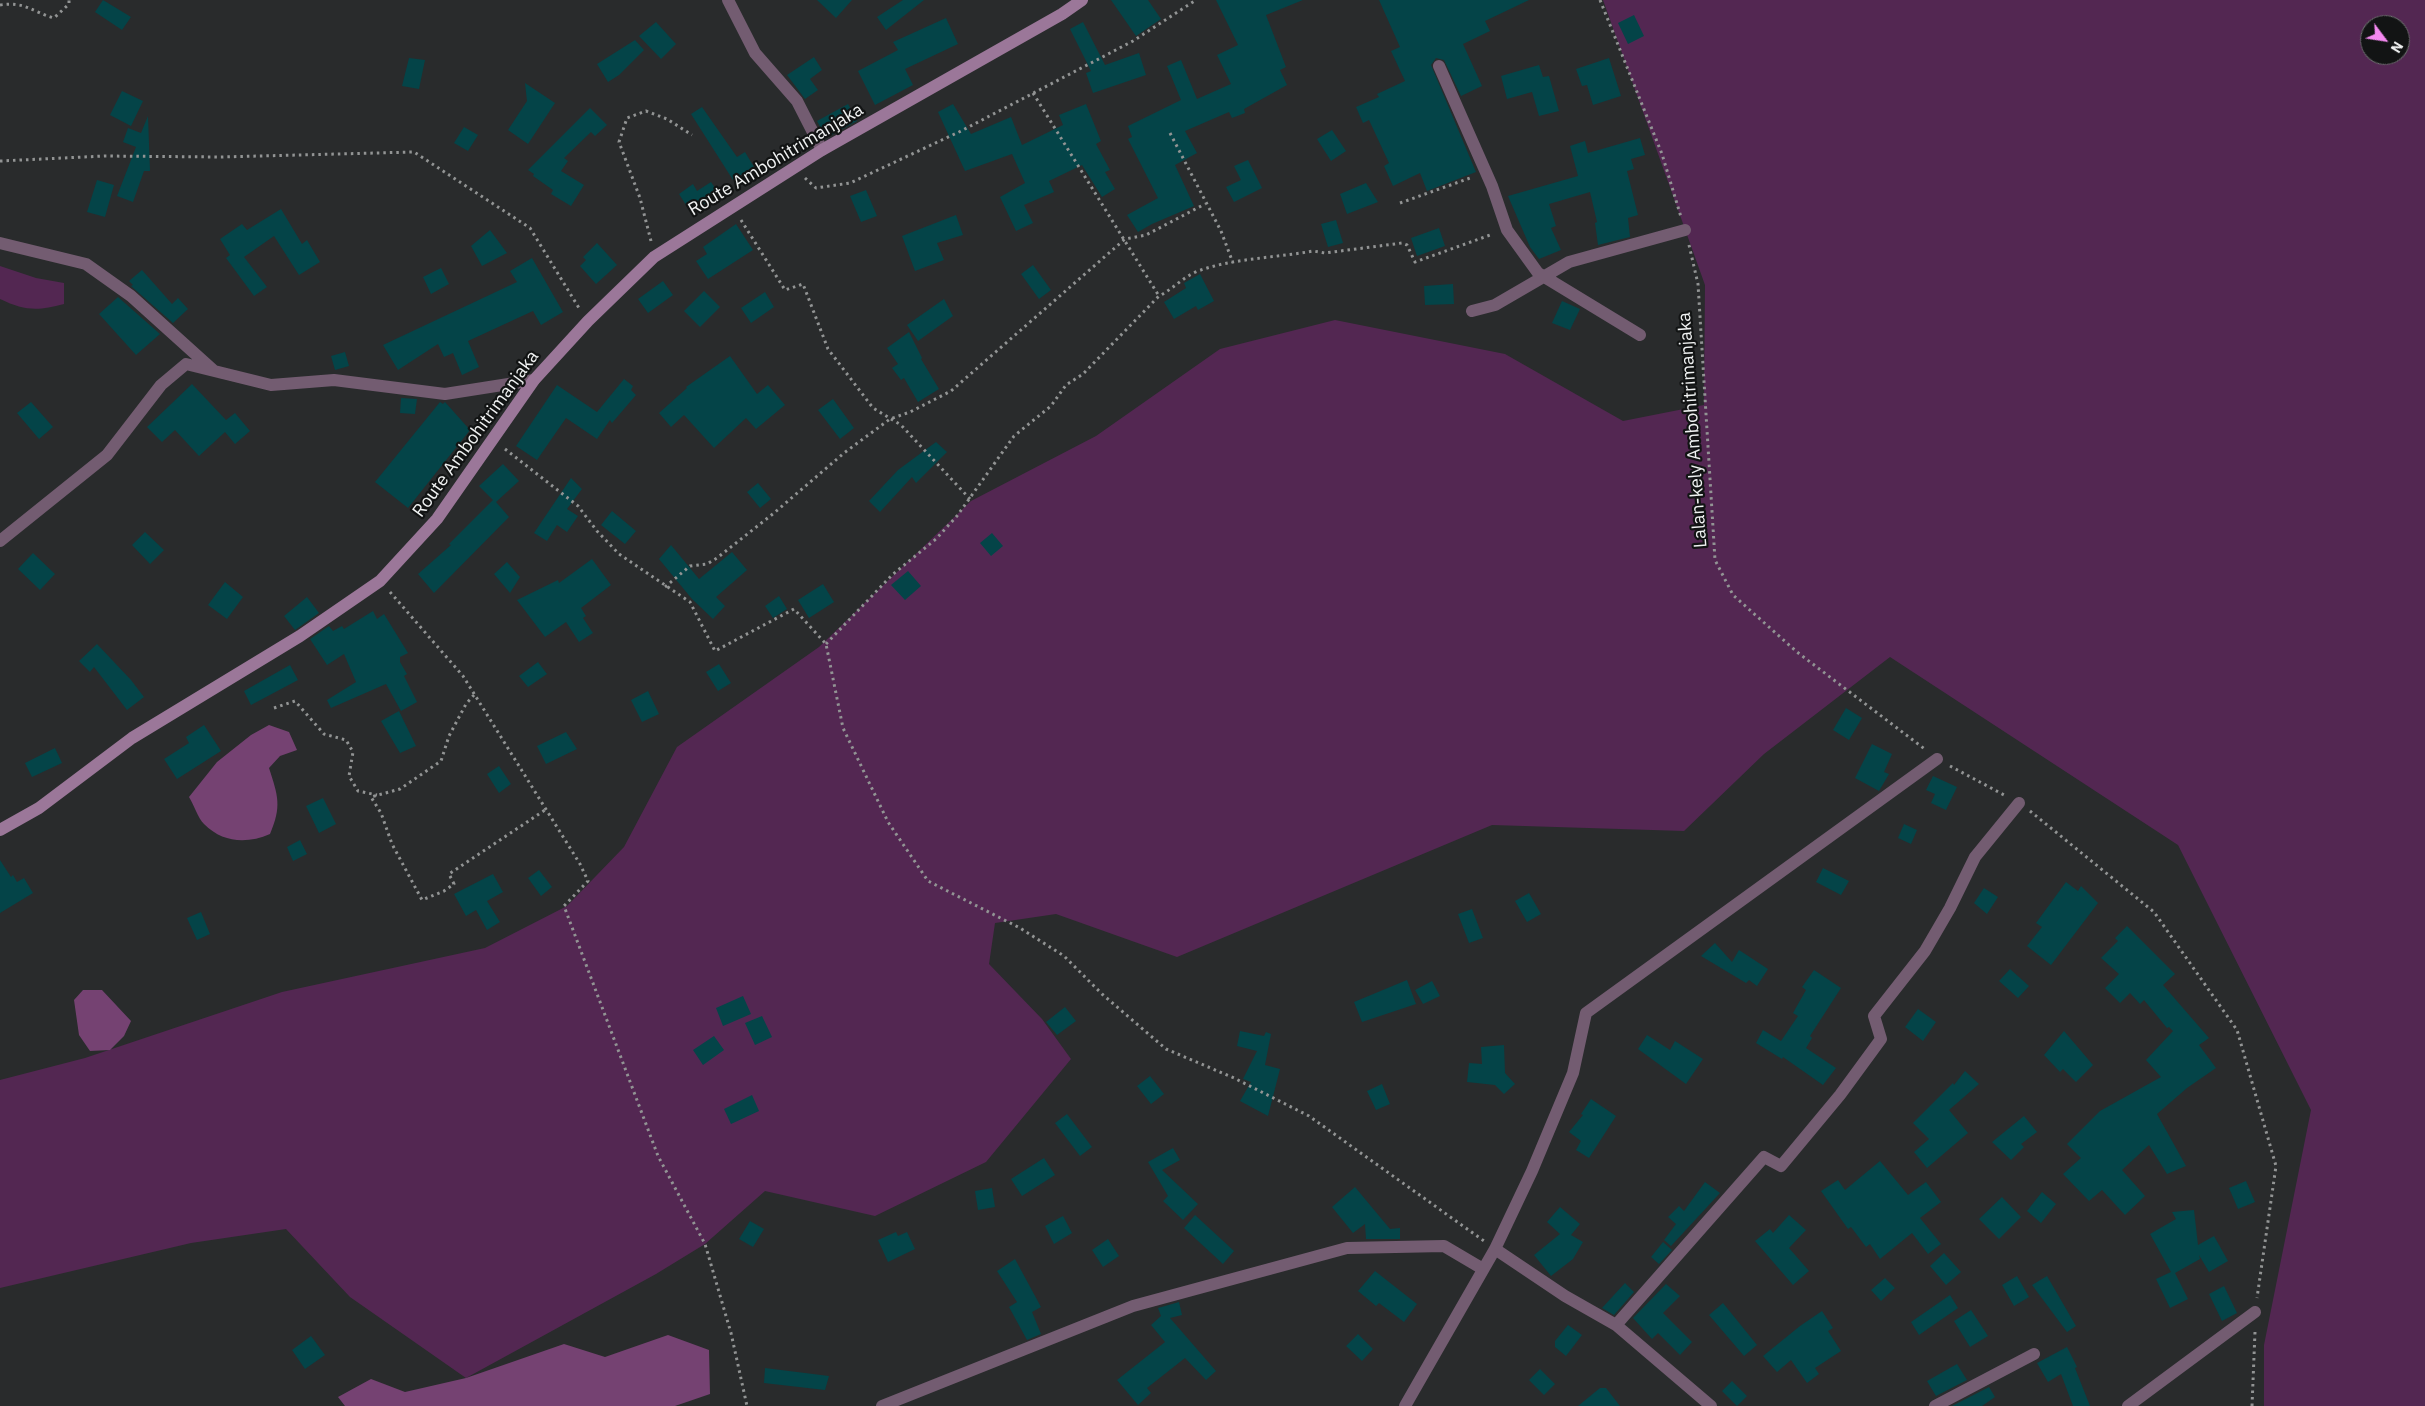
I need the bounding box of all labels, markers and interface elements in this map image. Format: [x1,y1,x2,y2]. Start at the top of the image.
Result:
north arrow [2360,15,2410,65]
text: N [2387,38,2407,56]
street label: Route Ambohitrimanjaka [684,99,868,221]
street label: Lalan-kely Ambohitrimanjaka [1674,311,1712,549]
street label: Route Ambohitrimanjaka [408,347,544,521]

